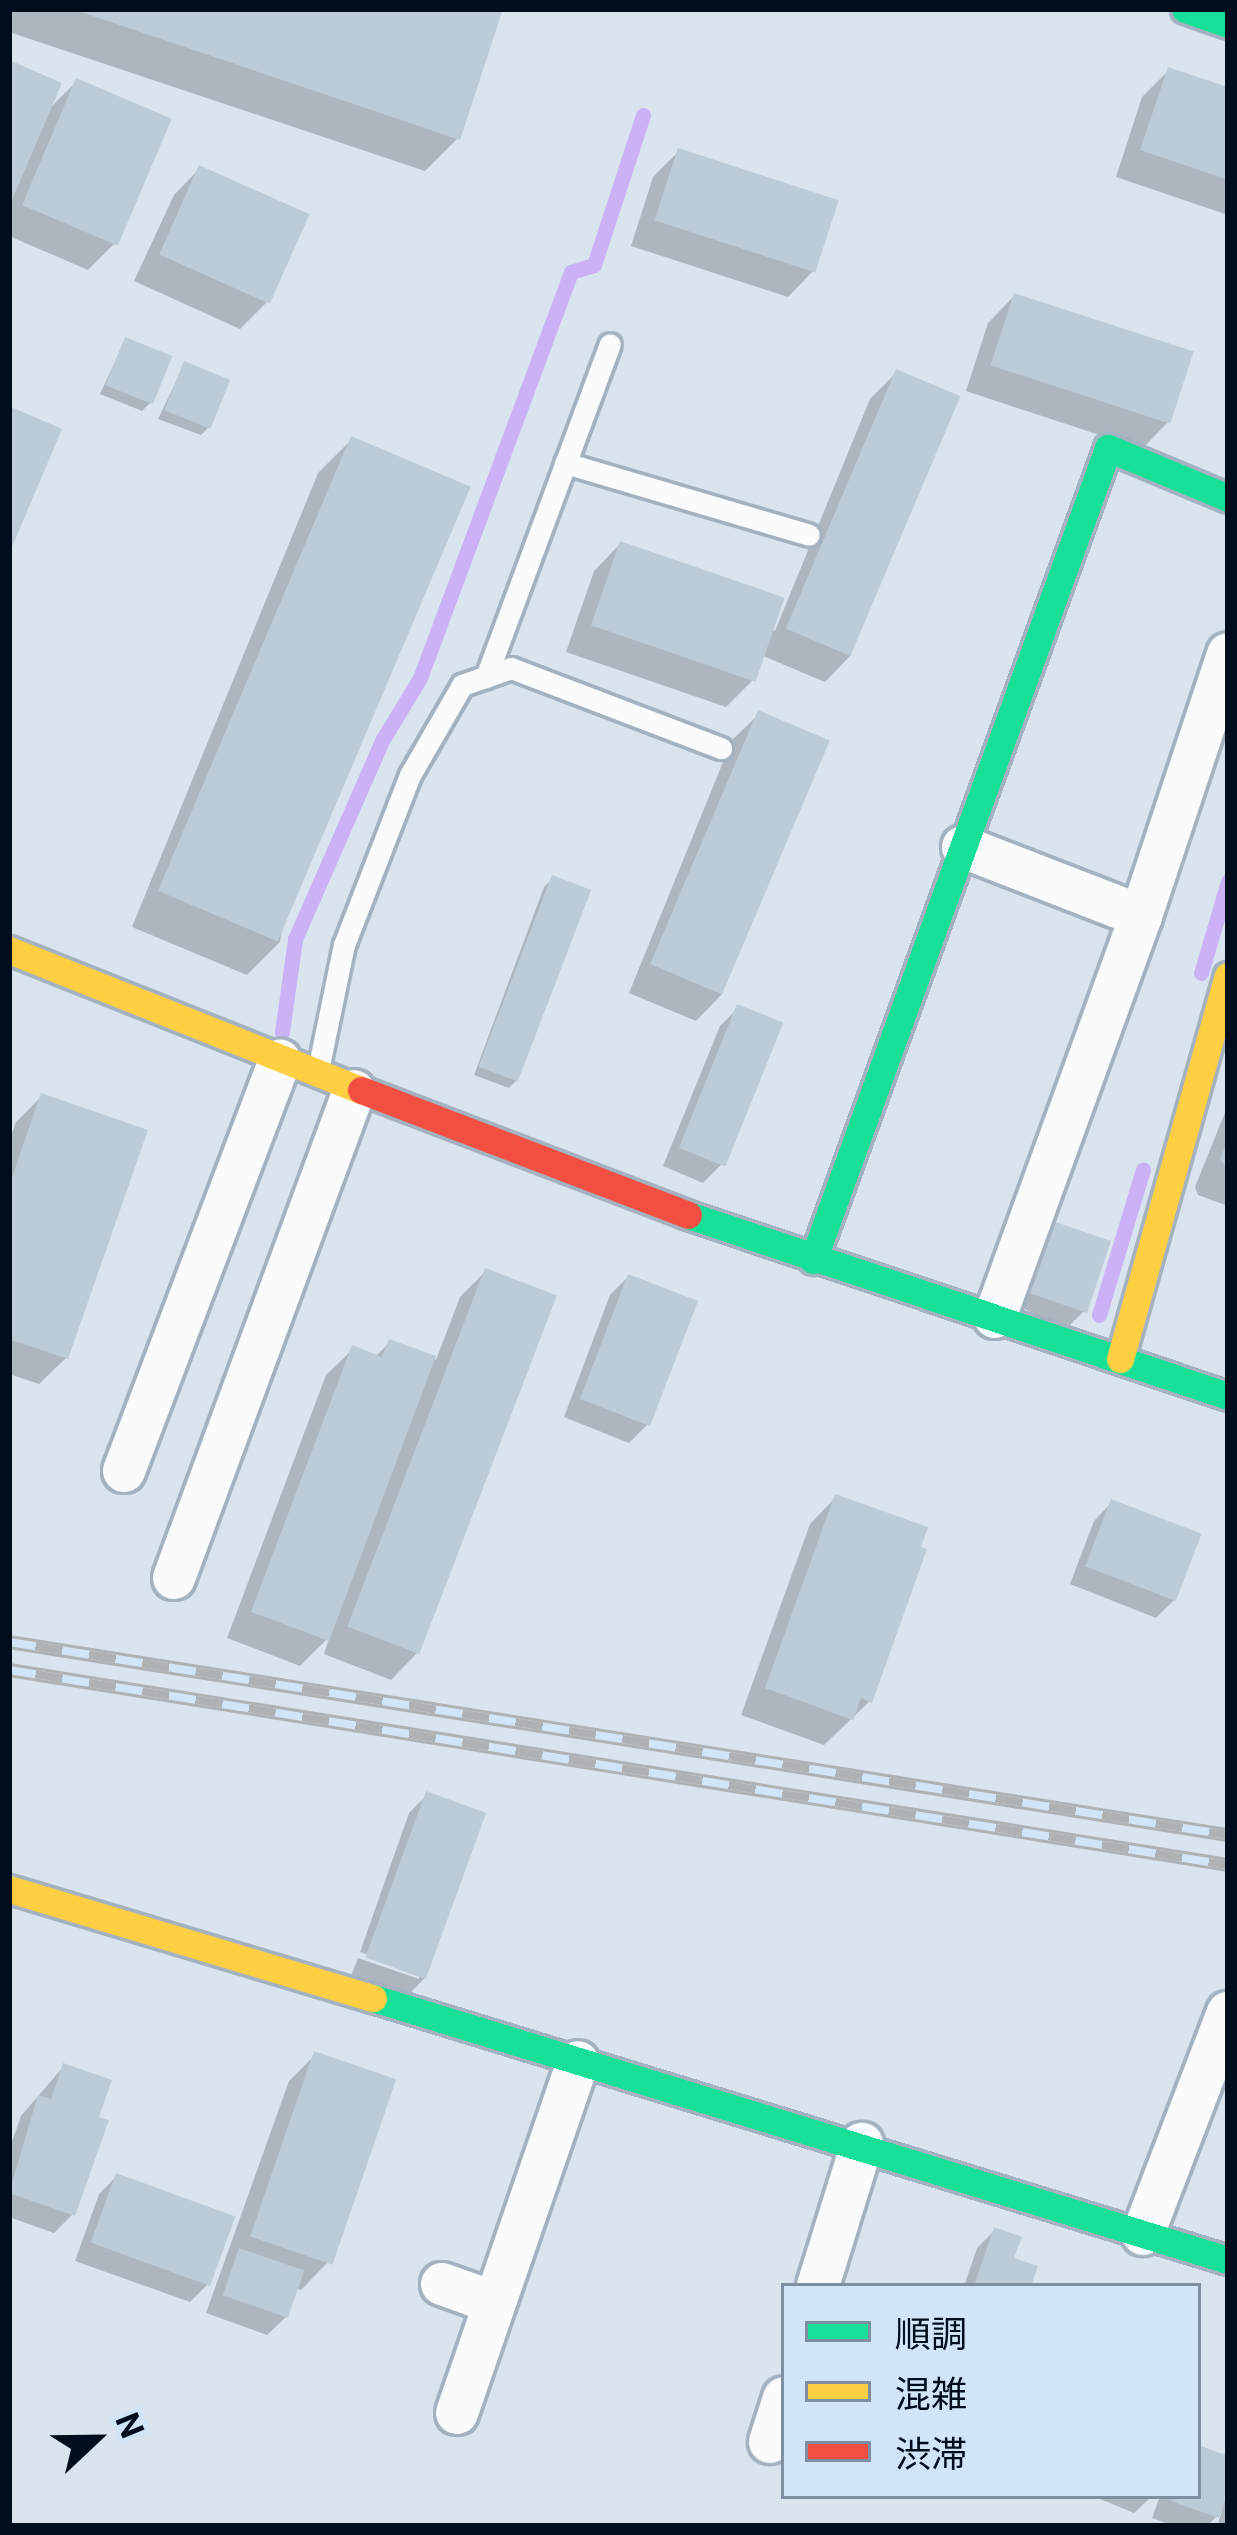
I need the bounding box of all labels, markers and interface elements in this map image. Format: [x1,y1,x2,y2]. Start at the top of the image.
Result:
legend [781,2283,1201,2499]
text: 順調 [895,2314,967,2356]
text: 混雑 [895,2374,967,2416]
north arrow [36,2379,156,2499]
text: N [107,2407,152,2443]
text: 渋滞 [895,2434,967,2476]

